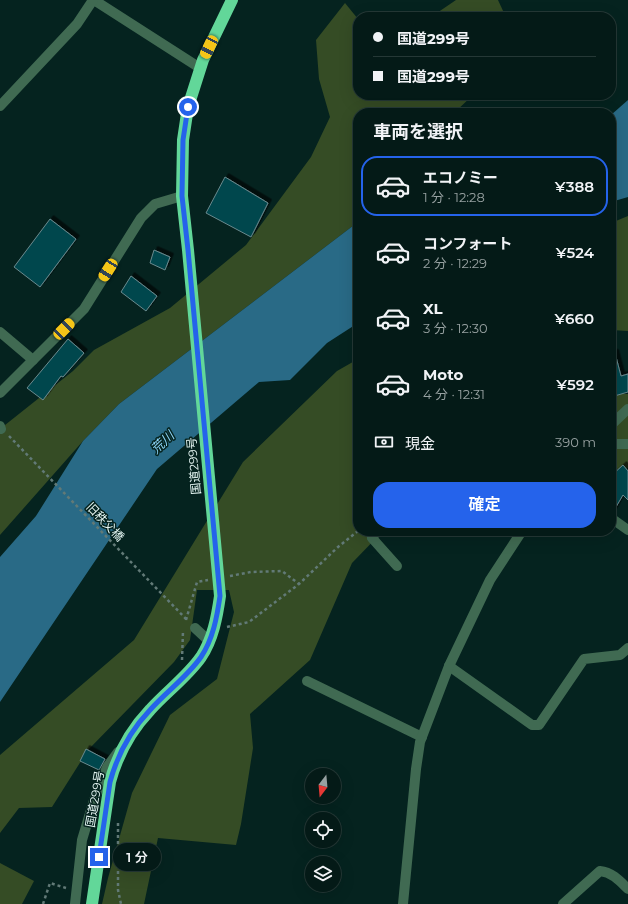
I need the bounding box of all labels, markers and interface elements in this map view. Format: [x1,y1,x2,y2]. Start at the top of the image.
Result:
text: 国道299号 [397,29,470,48]
car [198,34,220,60]
text: 国道299号 [397,67,470,86]
route start [179,98,197,116]
text: 車両を選択 [373,121,463,143]
icon: car [375,168,411,204]
text: エコノミー [423,168,498,187]
text: ¥388 [555,177,594,196]
text: 1 分 · 12:28 [423,189,485,205]
icon: car [375,234,411,270]
text: コンフォート [423,234,513,253]
text: ¥524 [556,243,594,262]
text: 2 分 · 12:29 [423,255,487,271]
car [97,257,119,283]
text: XL [423,299,442,318]
icon: car [375,300,411,336]
text: ¥660 [554,309,594,328]
car [51,316,77,342]
text: 3 分 · 12:30 [423,320,488,336]
text: Moto [423,365,463,384]
icon: car [375,366,411,402]
text: ¥592 [556,375,594,394]
text: 4 分 · 12:31 [423,386,485,402]
water label: 荒川 [147,426,178,457]
icon: cash [373,431,395,453]
text: 現金 [405,434,435,453]
text: 390 m [555,434,596,450]
street label: 国道299号 [184,437,203,495]
button: 確定 [373,482,596,528]
street label: 旧秩父橋 [83,499,127,544]
north arrow [305,768,341,804]
map controls [305,768,341,892]
street label: 国道299号 [82,769,107,828]
button: locate [305,812,341,848]
callout: 1 分 [113,843,161,871]
route end [90,848,108,866]
text: 1 分 [126,849,148,865]
button: layers [305,856,341,892]

